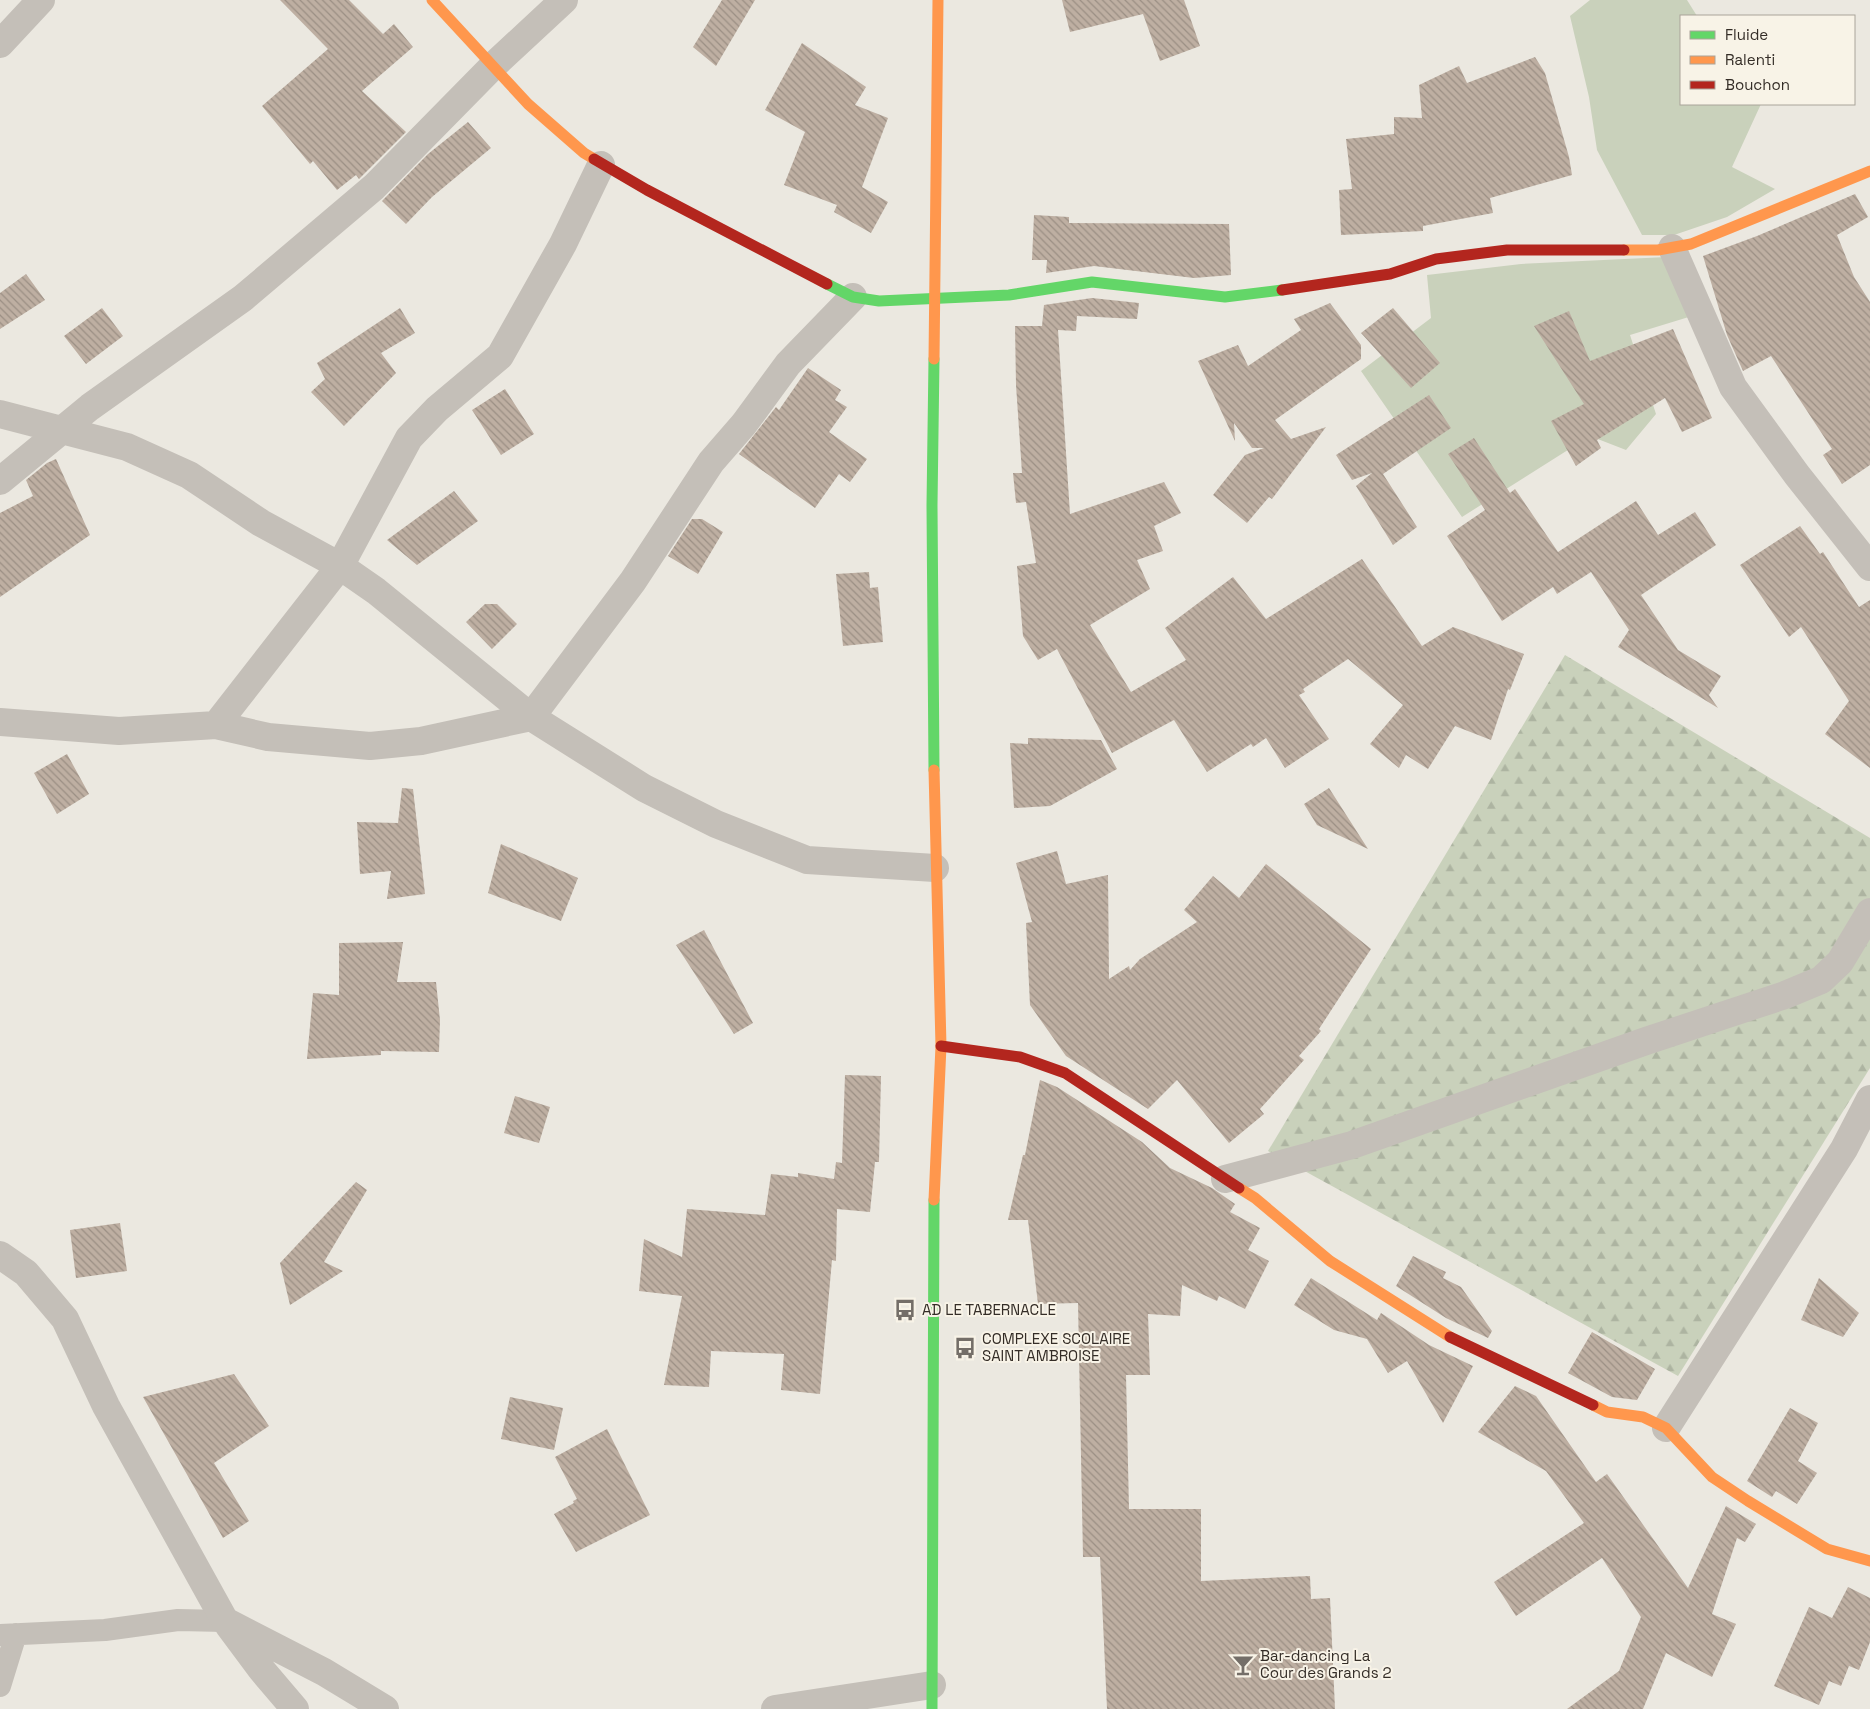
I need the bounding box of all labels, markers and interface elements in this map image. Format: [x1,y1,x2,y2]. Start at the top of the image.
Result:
legend [1680,15,1855,105]
text: Fluide [1725,25,1768,44]
text: Ralenti [1725,50,1775,69]
text: Bouchon [1725,75,1790,94]
bus stop icon: AD LE TABERNACLE [892,1297,918,1323]
place label: AD LE TABERNACLE [922,1300,1056,1319]
place label: COMPLEXE SCOLAIRE SAINT AMBROISE [982,1329,1130,1365]
bus stop icon: COMPLEXE SCOLAIRE SAINT AMBROISE [952,1335,978,1361]
place label: Bar-dancing La Cour des Grands 2 [1260,1646,1391,1682]
bar icon: Bar-dancing La Cour des Grands 2 [1230,1652,1256,1678]

